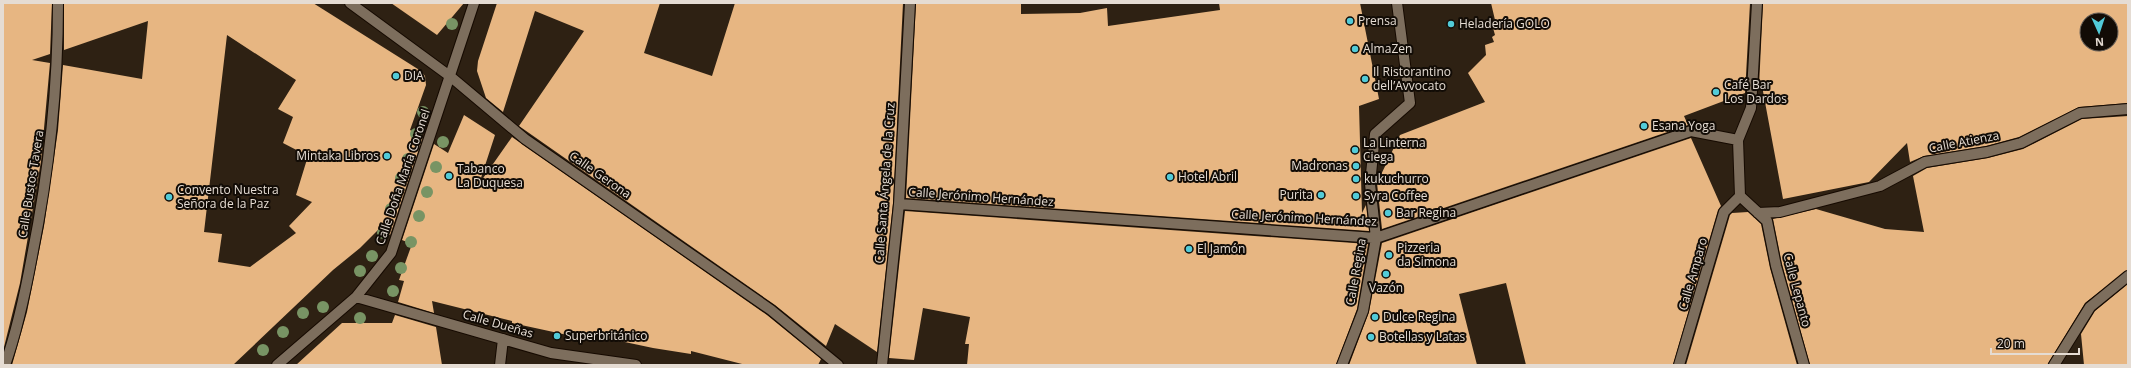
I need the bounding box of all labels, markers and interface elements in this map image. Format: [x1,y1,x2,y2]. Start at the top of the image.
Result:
place label: Prensa [1358,12,1397,29]
north arrow [2079,12,2119,52]
place label: Heladería GOLO [1459,15,1550,32]
marker: Prensa [1345,16,1355,26]
marker: Heladería GOLO [1446,19,1456,29]
text: N [2095,35,2104,50]
place label: AlmaZen [1363,40,1412,57]
marker: AlmaZen [1350,44,1360,54]
place label: Il Ristorantino dell’Avvocato [1373,63,1451,94]
place label: DIA [404,67,424,84]
marker: DIA [391,71,401,81]
marker: Il Ristorantino dell’Avvocato [1360,74,1370,84]
place label: Café Bar Los Dardos [1724,76,1787,107]
marker: Café Bar Los Dardos [1711,87,1721,97]
street label: Calle Santa Ángela de la Cruz [870,102,899,264]
street label: Calle Doña María Coronel [371,107,434,247]
place label: Esana Yoga [1652,117,1715,134]
marker: Esana Yoga [1639,121,1649,131]
street label: Calle Atienza [1927,126,2001,157]
street label: Calle Bustos Tavera [14,129,47,239]
place label: La Linterna Ciega [1363,134,1426,165]
marker: La Linterna Ciega [1350,145,1360,155]
place label: Mintaka Libros [296,147,379,164]
street label: Calle Gerona [566,147,635,202]
marker: Mintaka Libros [382,151,392,161]
place label: Madronas [1291,157,1348,174]
place label: Tabanco La Duquesa [457,160,523,191]
marker: Madronas [1351,161,1361,171]
place label: Hotel Abril [1178,168,1237,185]
place label: kukuchurro [1364,170,1429,187]
marker: Tabanco La Duquesa [444,171,454,181]
marker: Hotel Abril [1165,172,1175,182]
marker: kukuchurro [1351,174,1361,184]
place label: Convento Nuestra Señora de la Paz [177,181,279,212]
street label: Calle Jerónimo Hernández [908,183,1055,210]
place label: Purita [1280,186,1313,203]
place label: Syra Coffee [1364,187,1428,204]
marker: Purita [1316,190,1326,200]
marker: Syra Coffee [1351,191,1361,201]
marker: Convento Nuestra Señora de la Paz [164,192,174,202]
place label: Bar Regina [1396,204,1456,221]
street label: Calle Jerónimo Hernández [1231,205,1378,230]
marker: Bar Regina [1383,208,1393,218]
street label: Calle Amparo [1674,235,1711,312]
street label: Calle Regina [1341,237,1370,307]
place label: Pizzeria da Simona [1397,239,1456,270]
place label: El Jamón [1197,240,1245,257]
marker: El Jamón [1184,244,1194,254]
marker: Pizzeria da Simona [1384,250,1394,260]
street label: Calle Lepanto [1779,251,1816,329]
marker: Vazón [1381,269,1391,279]
place label: Vazón [1369,279,1403,296]
street label: Calle Dueñas [461,305,536,342]
place label: Dulce Regina [1383,308,1455,325]
marker: Dulce Regina [1370,312,1380,322]
place label: Superbritánico [565,327,648,344]
place label: Botellas y Latas [1379,328,1466,345]
scale bar [1991,330,2079,356]
marker: Superbritánico [552,331,562,341]
marker: Botellas y Latas [1366,332,1376,342]
text: 20 m [1997,335,2025,352]

